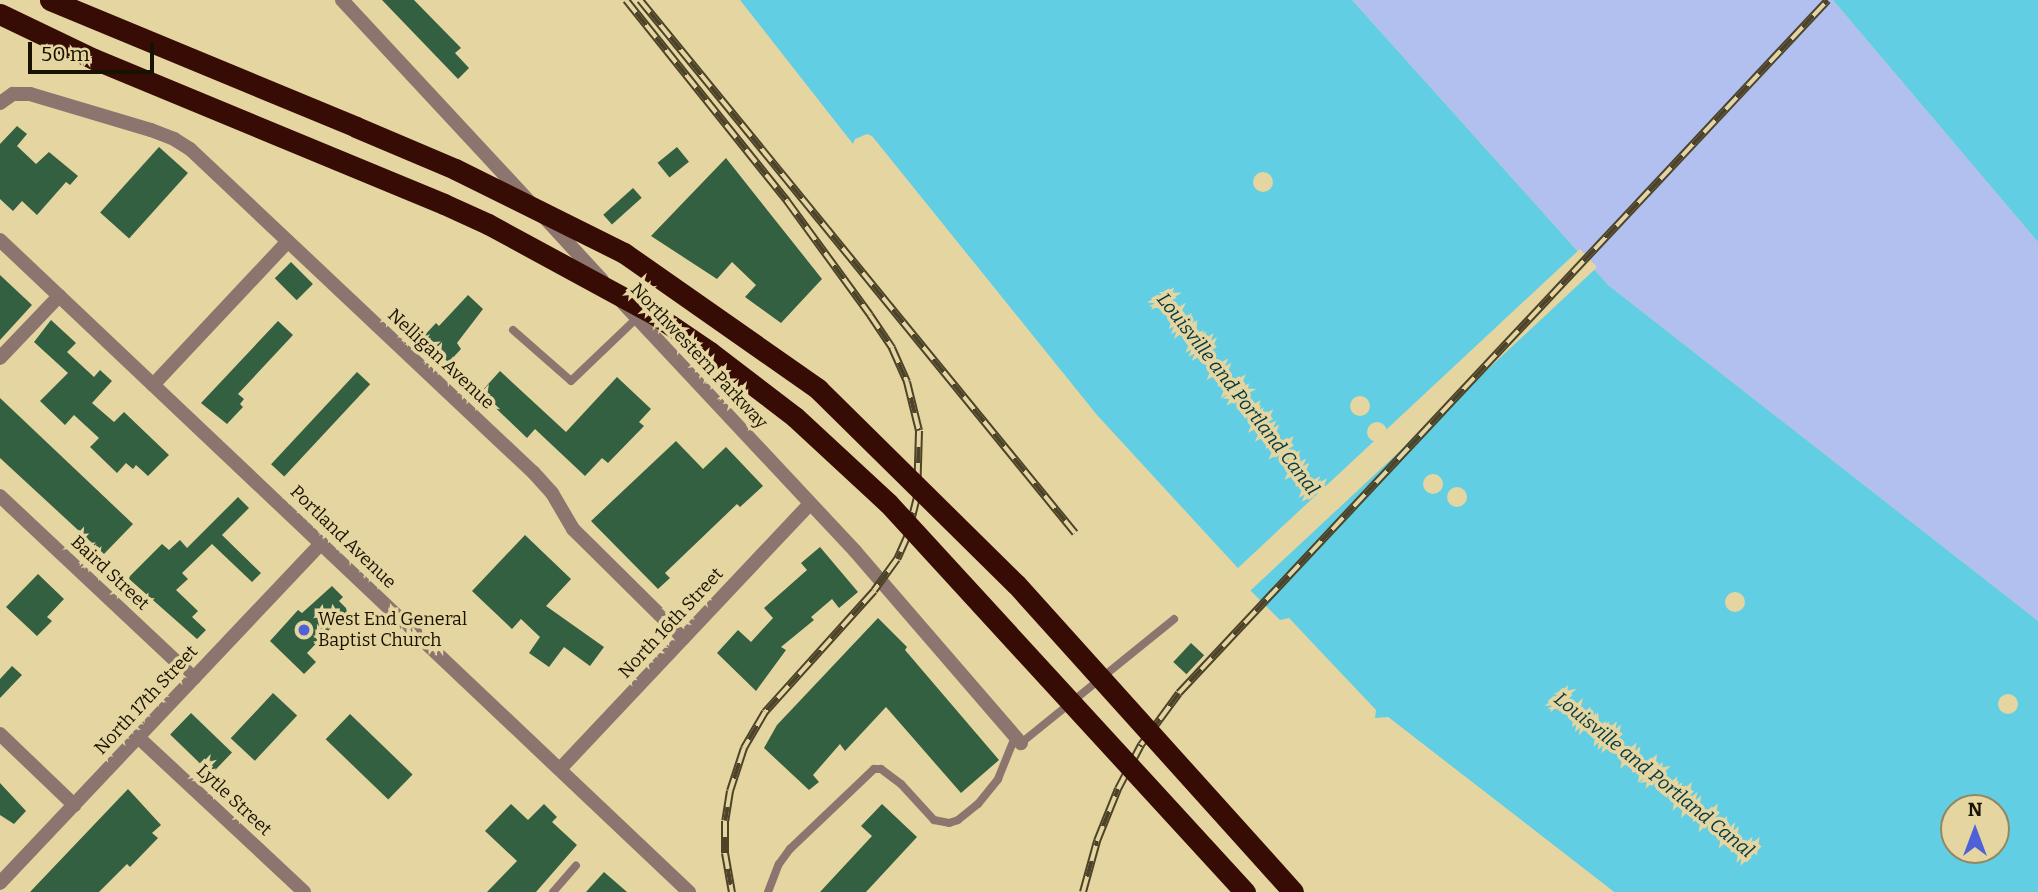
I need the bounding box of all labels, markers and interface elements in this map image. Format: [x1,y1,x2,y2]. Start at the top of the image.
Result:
scale bar [32,28,158,72]
text: 50 m [41,41,90,67]
street label: Northwestern Parkway [626,279,772,433]
water label: Louisville and Portland Canal [1152,288,1324,500]
street label: Nelligan Avenue [383,304,499,414]
street label: Portland Avenue [286,481,400,593]
street label: Baird Street [66,531,154,615]
street label: North 16th Street [614,563,728,683]
place label: West End General Baptist Church [318,609,467,652]
marker: West End General Baptist Church [296,622,312,638]
street label: North 17th Street [90,641,202,759]
water label: Louisville and Portland Canal [1550,687,1758,863]
street label: Lytle Street [192,760,276,840]
north arrow [1940,794,2010,864]
text: N [1968,798,1982,821]

